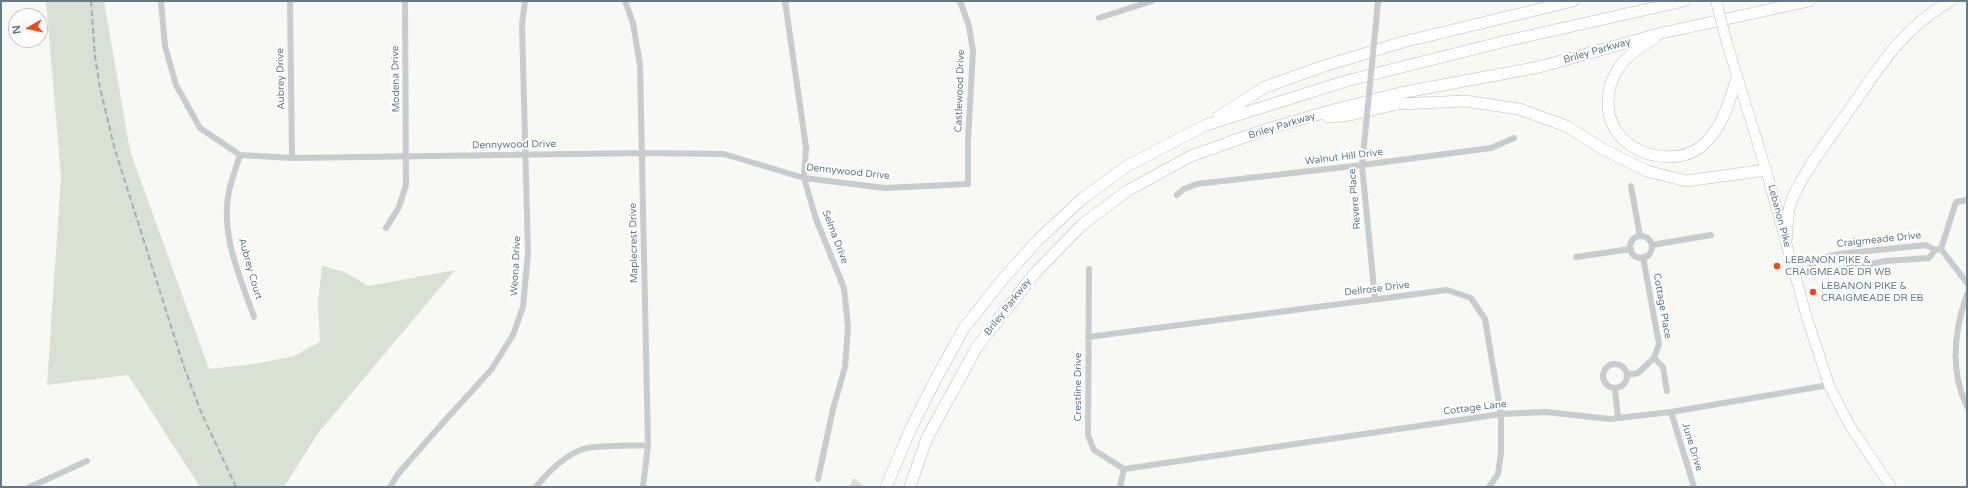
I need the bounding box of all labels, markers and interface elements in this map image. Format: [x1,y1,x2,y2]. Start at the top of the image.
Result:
north arrow [8,8,48,48]
text: N [10,24,24,35]
street label: Briley Parkway [1562,36,1632,66]
street label: Modena Drive [389,46,403,112]
street label: Aubrey Drive [274,48,288,110]
street label: Castlewood Drive [953,49,967,133]
street label: Briley Parkway [1247,110,1317,142]
street label: Dennywood Drive [472,138,556,152]
street label: Walnut Hill Drive [1304,146,1384,168]
street label: Dennywood Drive [806,162,890,182]
street label: Revere Place [1346,168,1364,230]
street label: Lebanon Pike [1765,183,1793,249]
street label: Maplecrest Drive [627,203,641,283]
street label: Selma Drive [819,209,851,265]
street label: Craigmeade Drive [1836,230,1922,250]
street label: Weona Drive [508,236,524,296]
street label: Aubrey Court [235,237,265,301]
place label: LEBANON PIKE & CRAIGMEADE DR WB [1785,254,1891,278]
marker: LEBANON PIKE & CRAIGMEADE DR WB [1772,261,1782,271]
street label: Cottage Place [1650,272,1674,340]
street label: Briley Parkway [982,276,1034,338]
street label: Dellrose Drive [1344,279,1410,299]
place label: LEBANON PIKE & CRAIGMEADE DR EB [1821,280,1923,304]
marker: LEBANON PIKE & CRAIGMEADE DR EB [1808,287,1818,297]
street label: Crestline Drive [1072,353,1084,421]
street label: Cottage Lane [1443,398,1507,418]
street label: June Drive [1679,421,1705,473]

